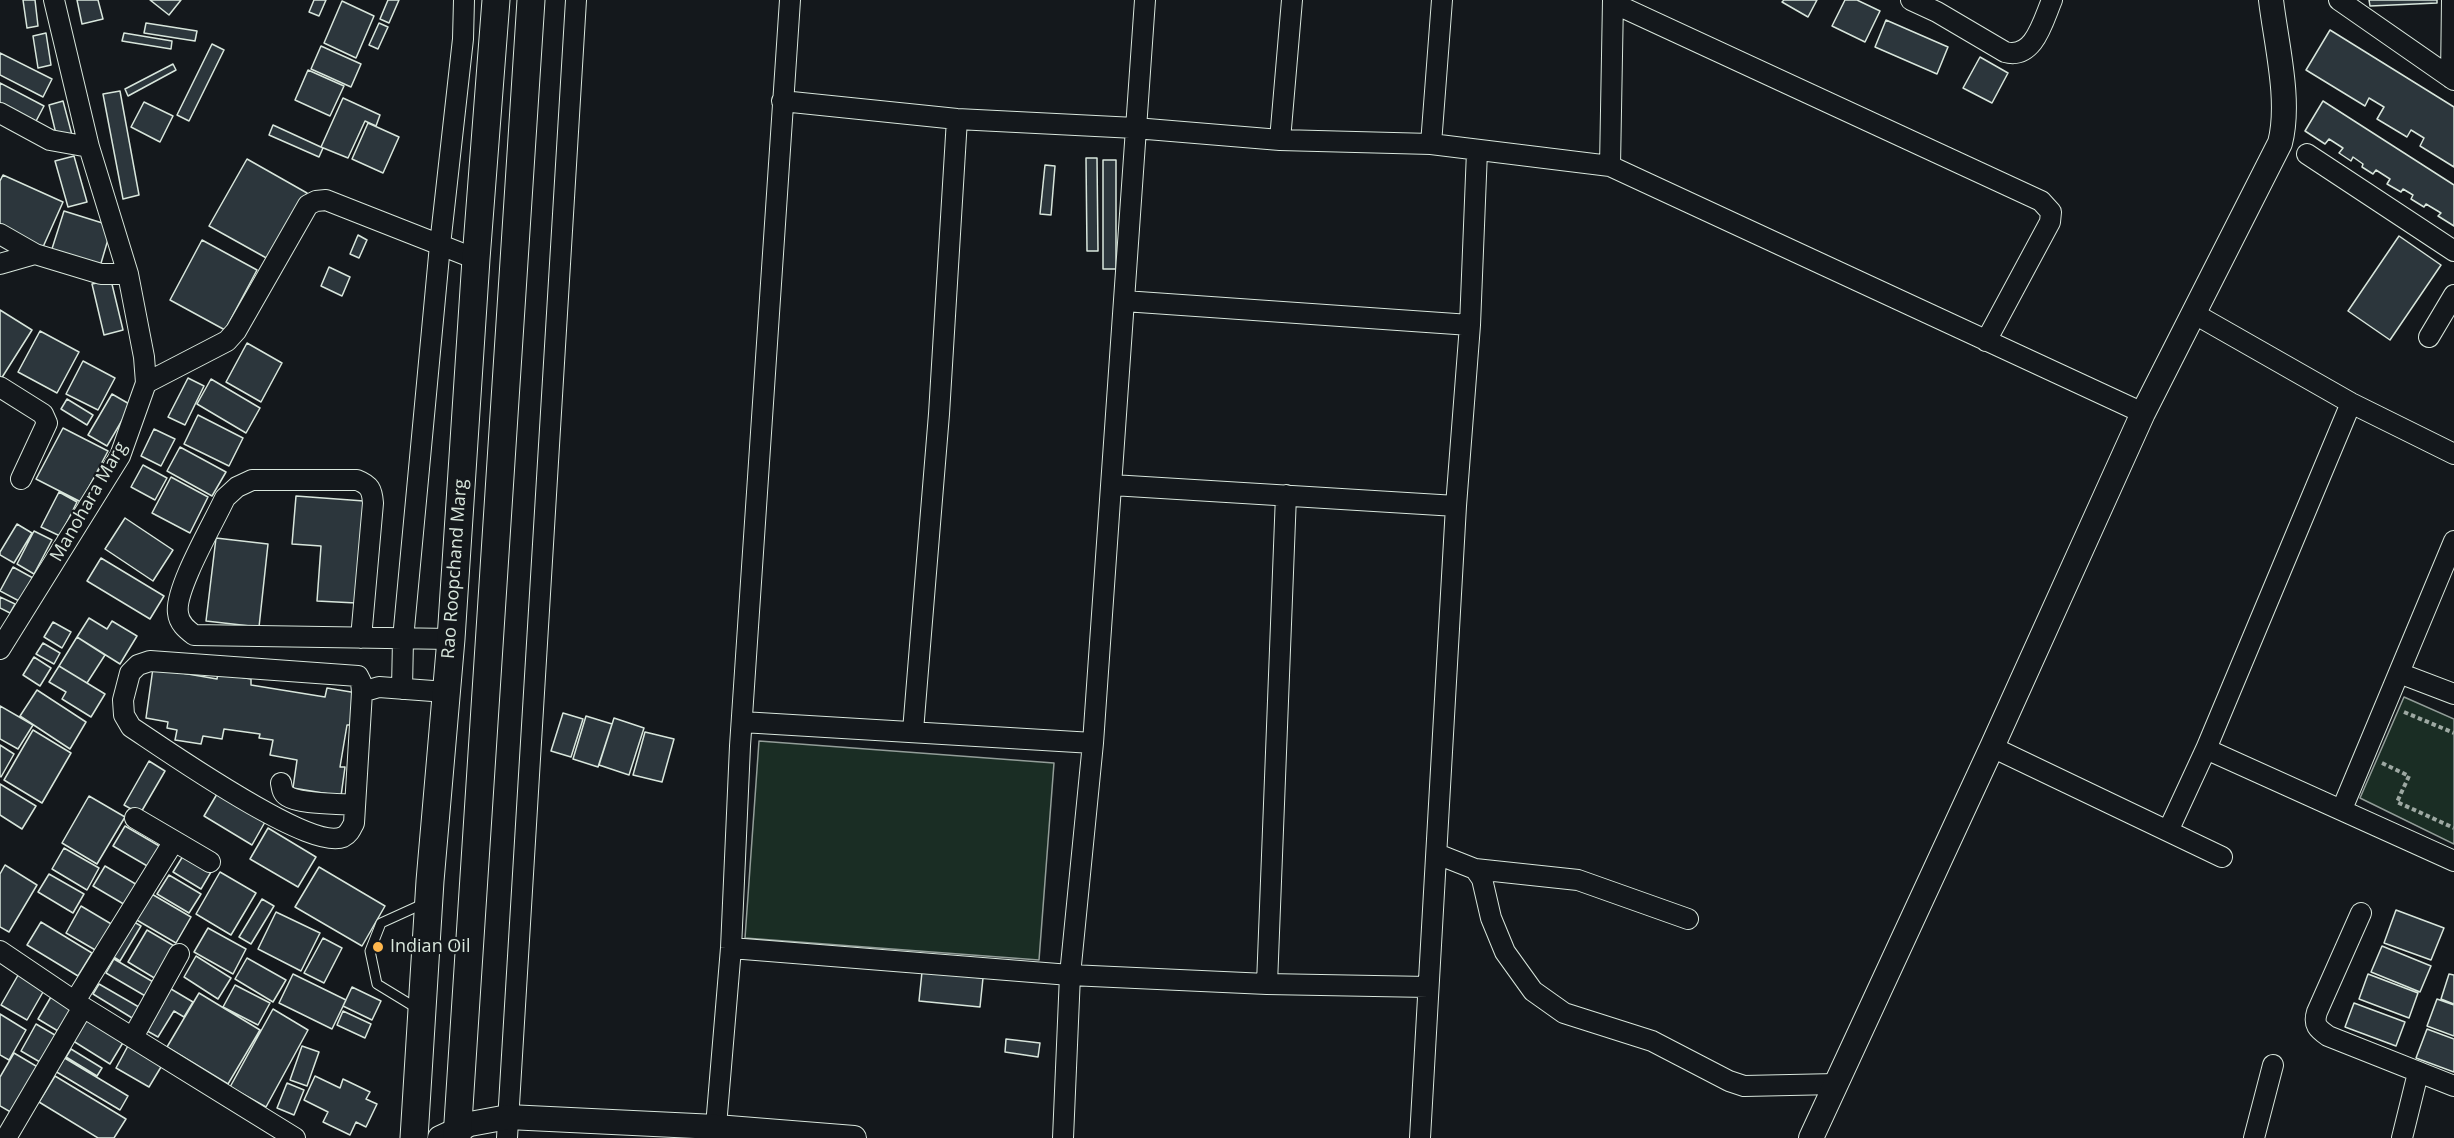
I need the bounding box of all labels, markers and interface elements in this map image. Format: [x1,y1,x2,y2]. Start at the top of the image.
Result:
street label: Manohara Marg [46,438,132,566]
street label: Rao Roopchand Marg [438,478,472,660]
place label: Indian Oil [390,936,470,958]
marker: Indian Oil [371,940,385,954]

